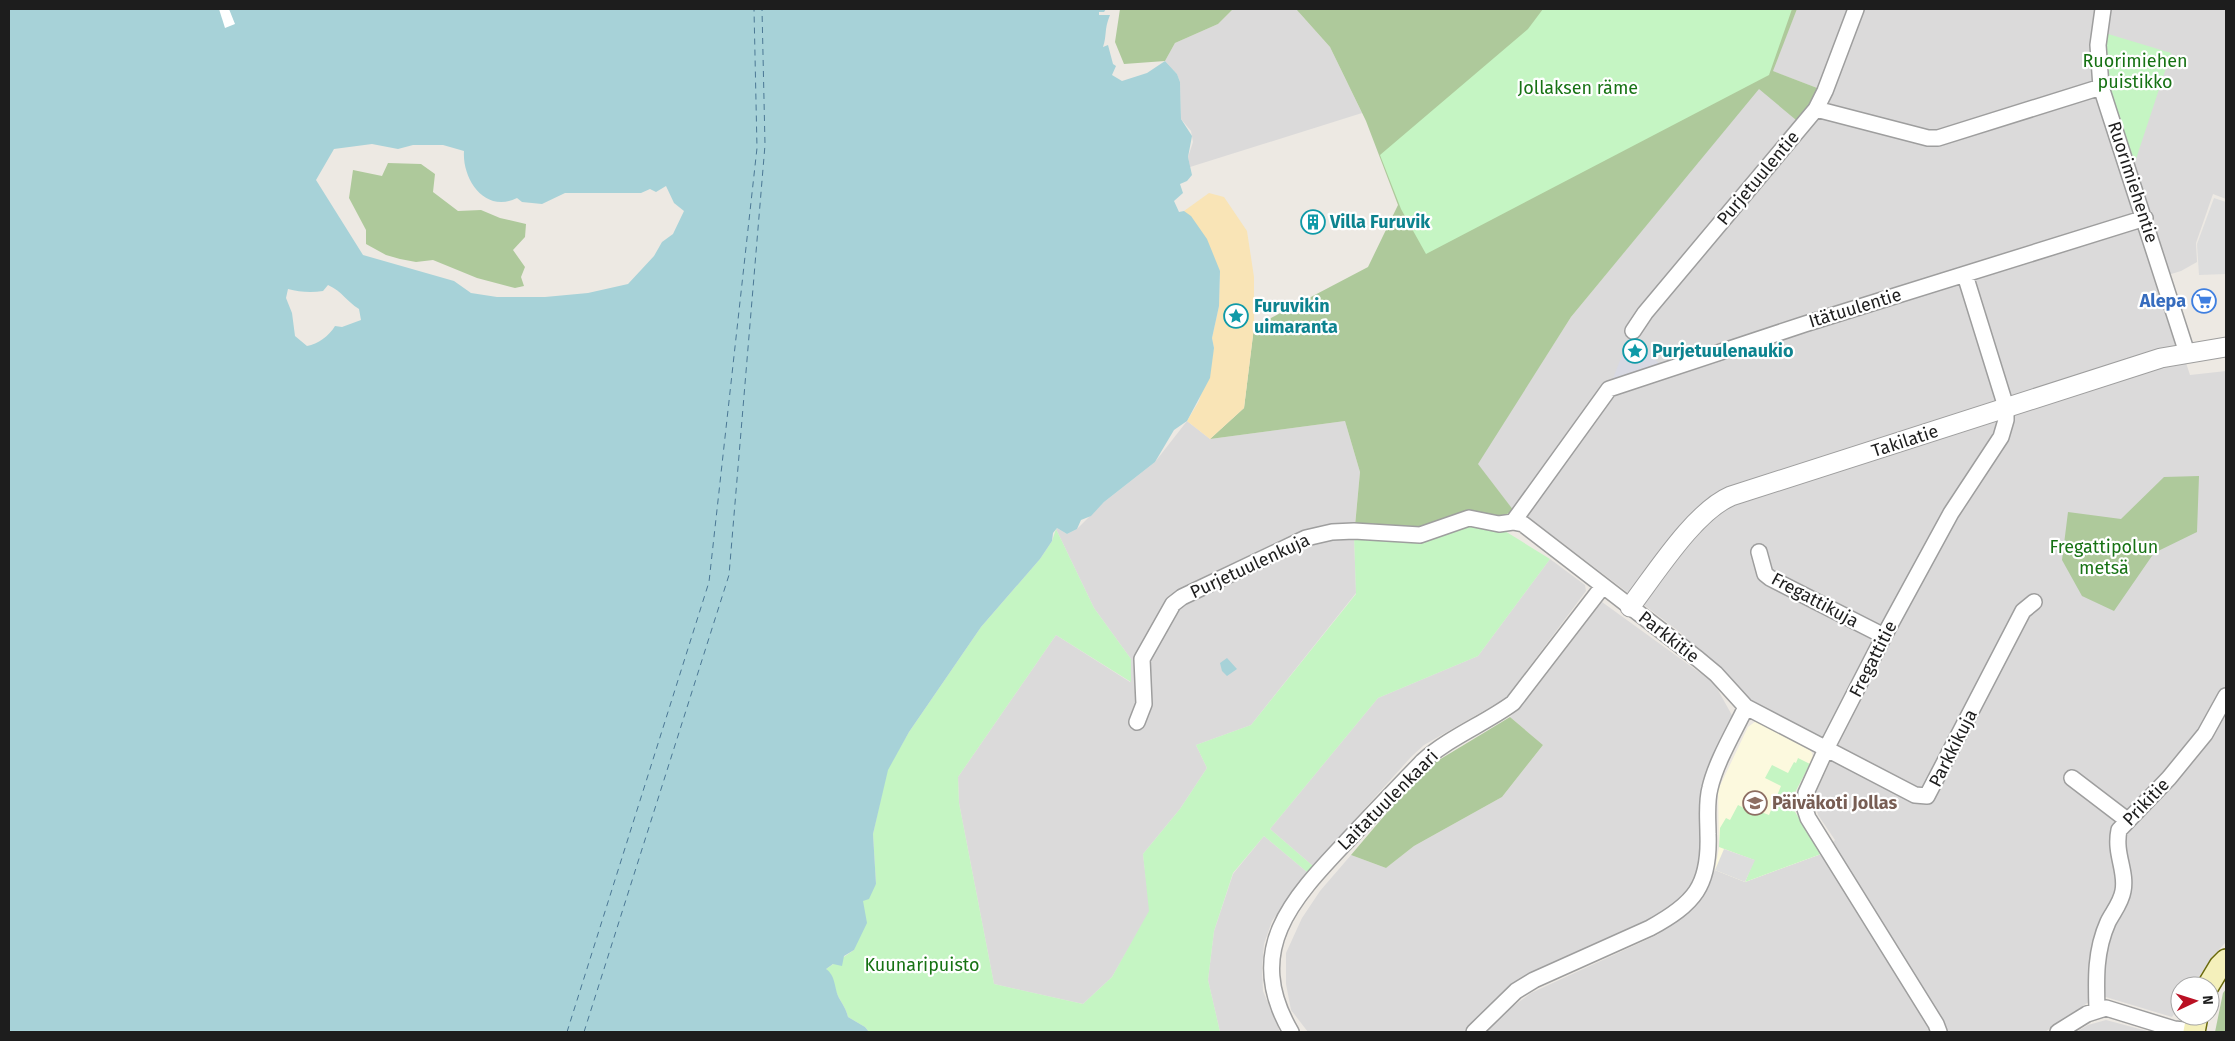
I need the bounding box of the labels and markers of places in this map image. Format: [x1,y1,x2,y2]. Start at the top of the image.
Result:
building icon: Villa Furuvik [1300,209,1326,235]
place label: Villa Furuvik [1329,211,1431,233]
supermarket icon: Alepa [2191,288,2217,314]
place label: Alepa [2139,290,2186,312]
place label: Furuvikin uimaranta [1254,295,1338,338]
place icon: Furuvikin uimaranta [1223,303,1249,329]
place icon: Purjetuulenaukio [1622,338,1648,364]
place label: Purjetuulenaukio [1652,340,1793,362]
school or university icon: Päiväkoti Jollas [1742,790,1768,816]
place label: Päiväkoti Jollas [1772,792,1898,814]

